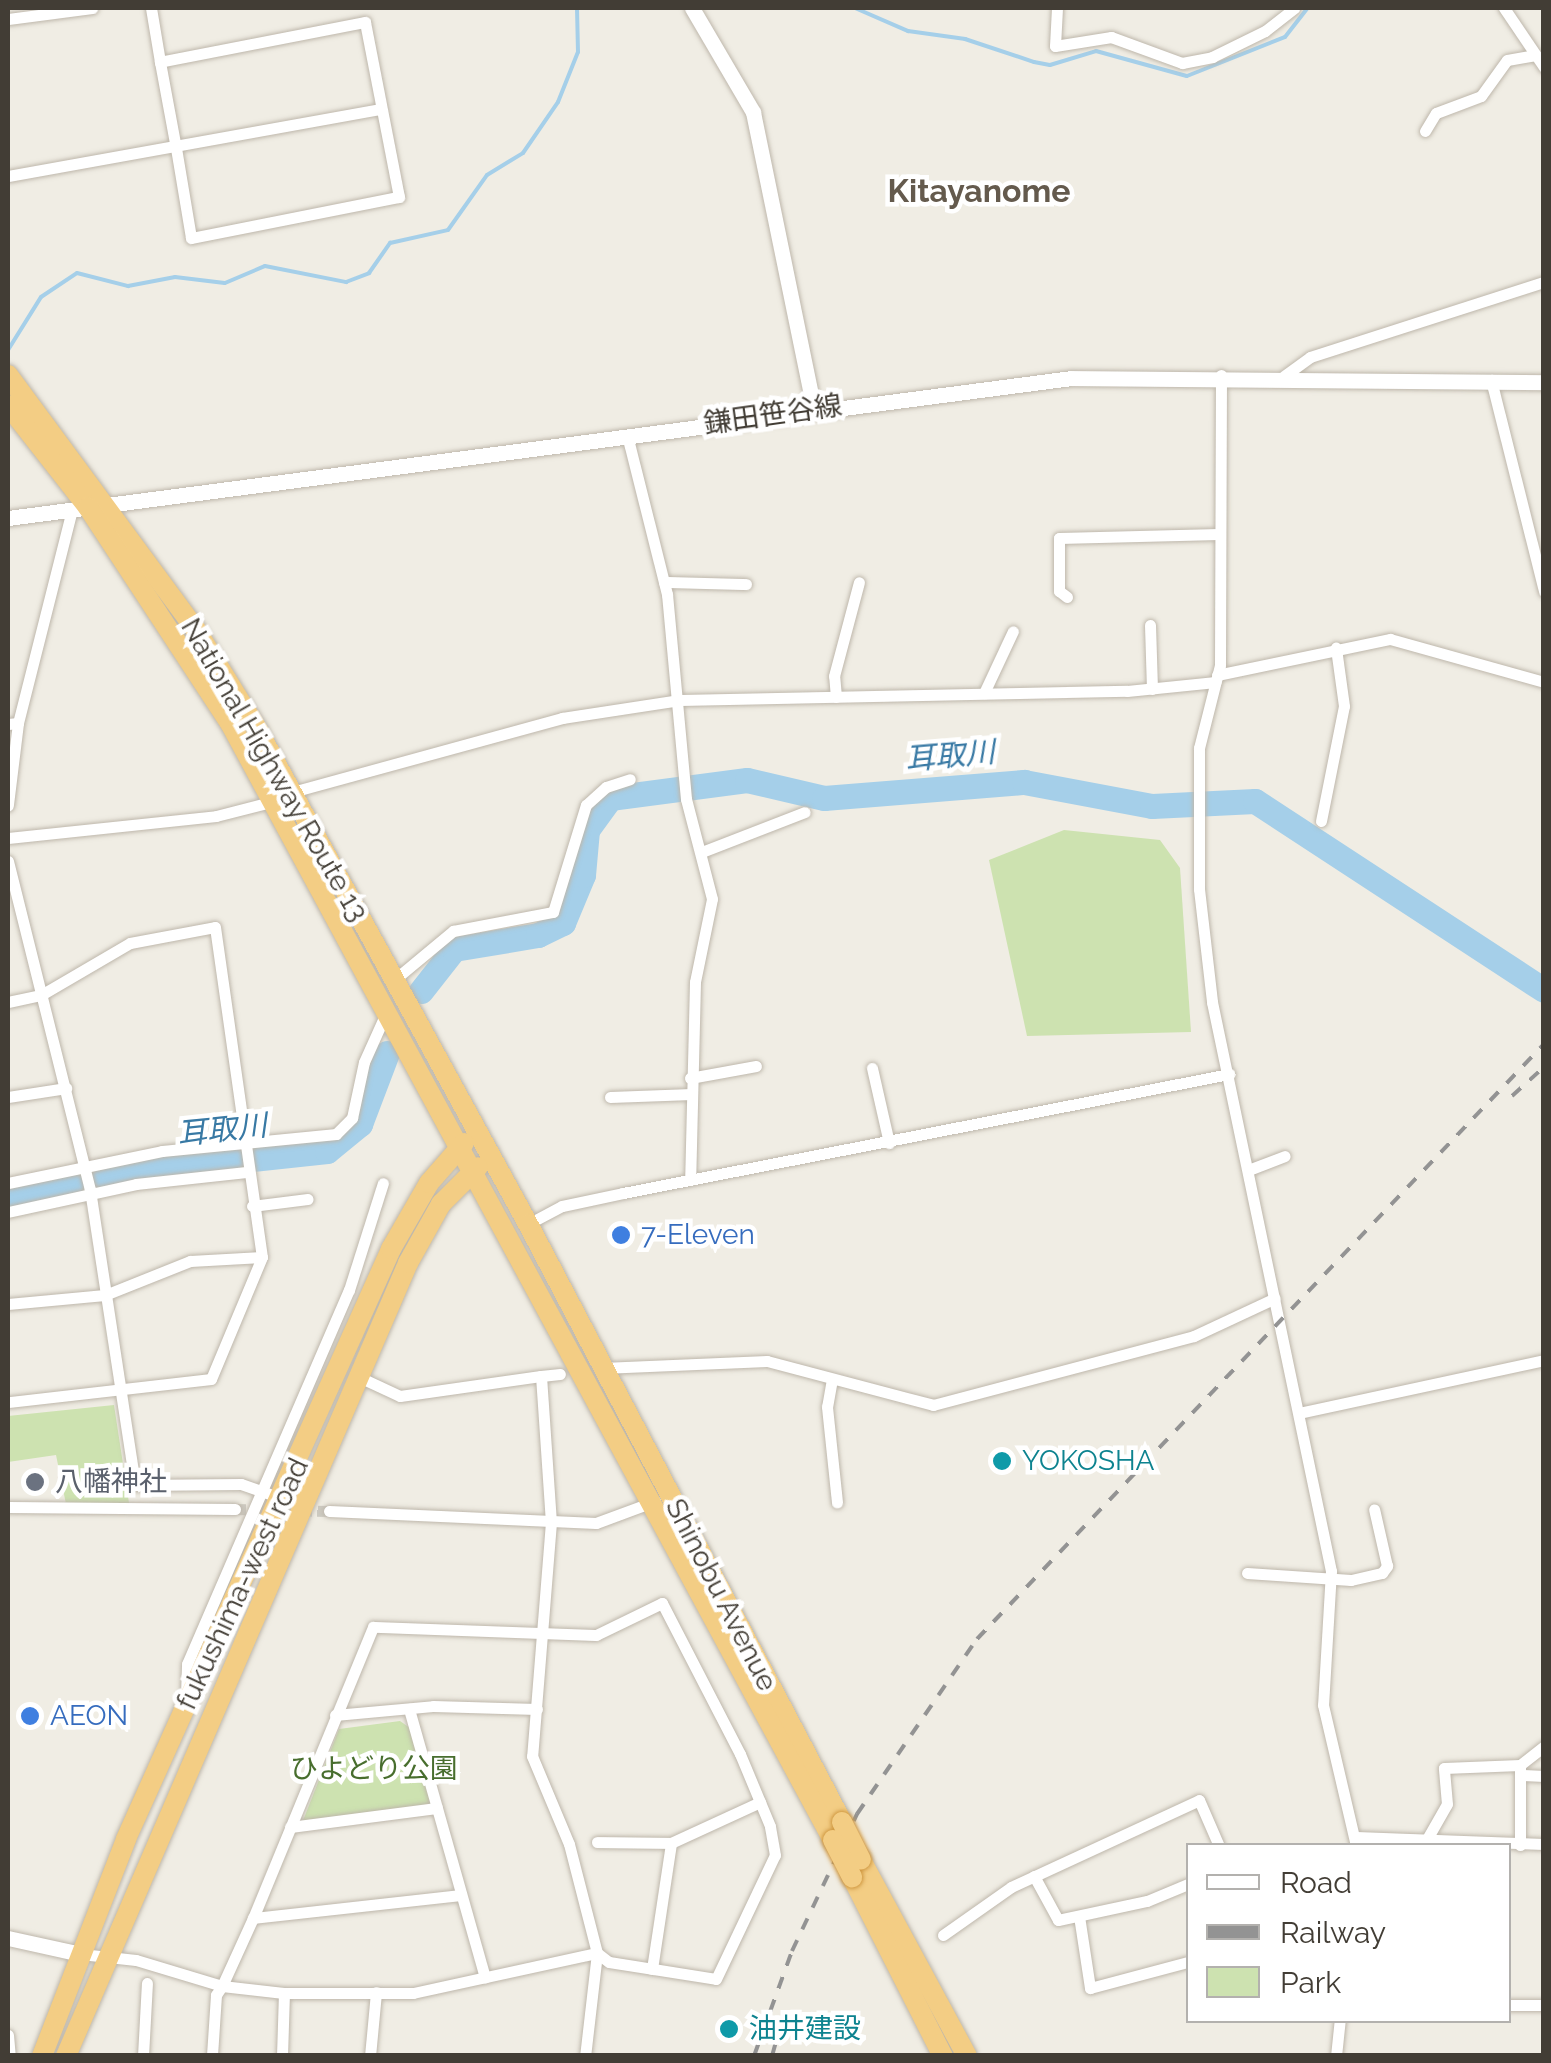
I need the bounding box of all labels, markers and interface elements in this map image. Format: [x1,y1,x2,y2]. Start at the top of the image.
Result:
district label: Kitayanome [888,172,1070,210]
street label: 鎌田笹谷線 [701,389,845,441]
street label: National Highway Route 13 [173,612,375,928]
water label: 耳取川 [904,734,996,778]
water label: 耳取川 [175,1107,269,1153]
place label: 7-Eleven [641,1218,755,1252]
marker: 7-Eleven [610,1224,632,1246]
place label: YOKOSHA [1022,1444,1154,1478]
marker: YOKOSHA [991,1450,1013,1472]
street label: fukushima-west road [170,1453,316,1715]
place label: 八幡神社 [55,1465,167,1499]
marker: 八幡神社 [24,1471,46,1493]
street label: Shinobu Avenue [658,1493,784,1697]
place label: AEON [50,1699,128,1733]
marker: AEON [19,1705,41,1727]
park label: ひよどり公園 [290,1752,458,1786]
legend [1186,1843,1511,2023]
text: Road [1280,1865,1352,1900]
text: Railway [1280,1915,1386,1950]
text: Park [1280,1965,1341,2000]
place label: 油井建設 [749,2012,861,2046]
marker: 油井建設 [718,2018,740,2040]

